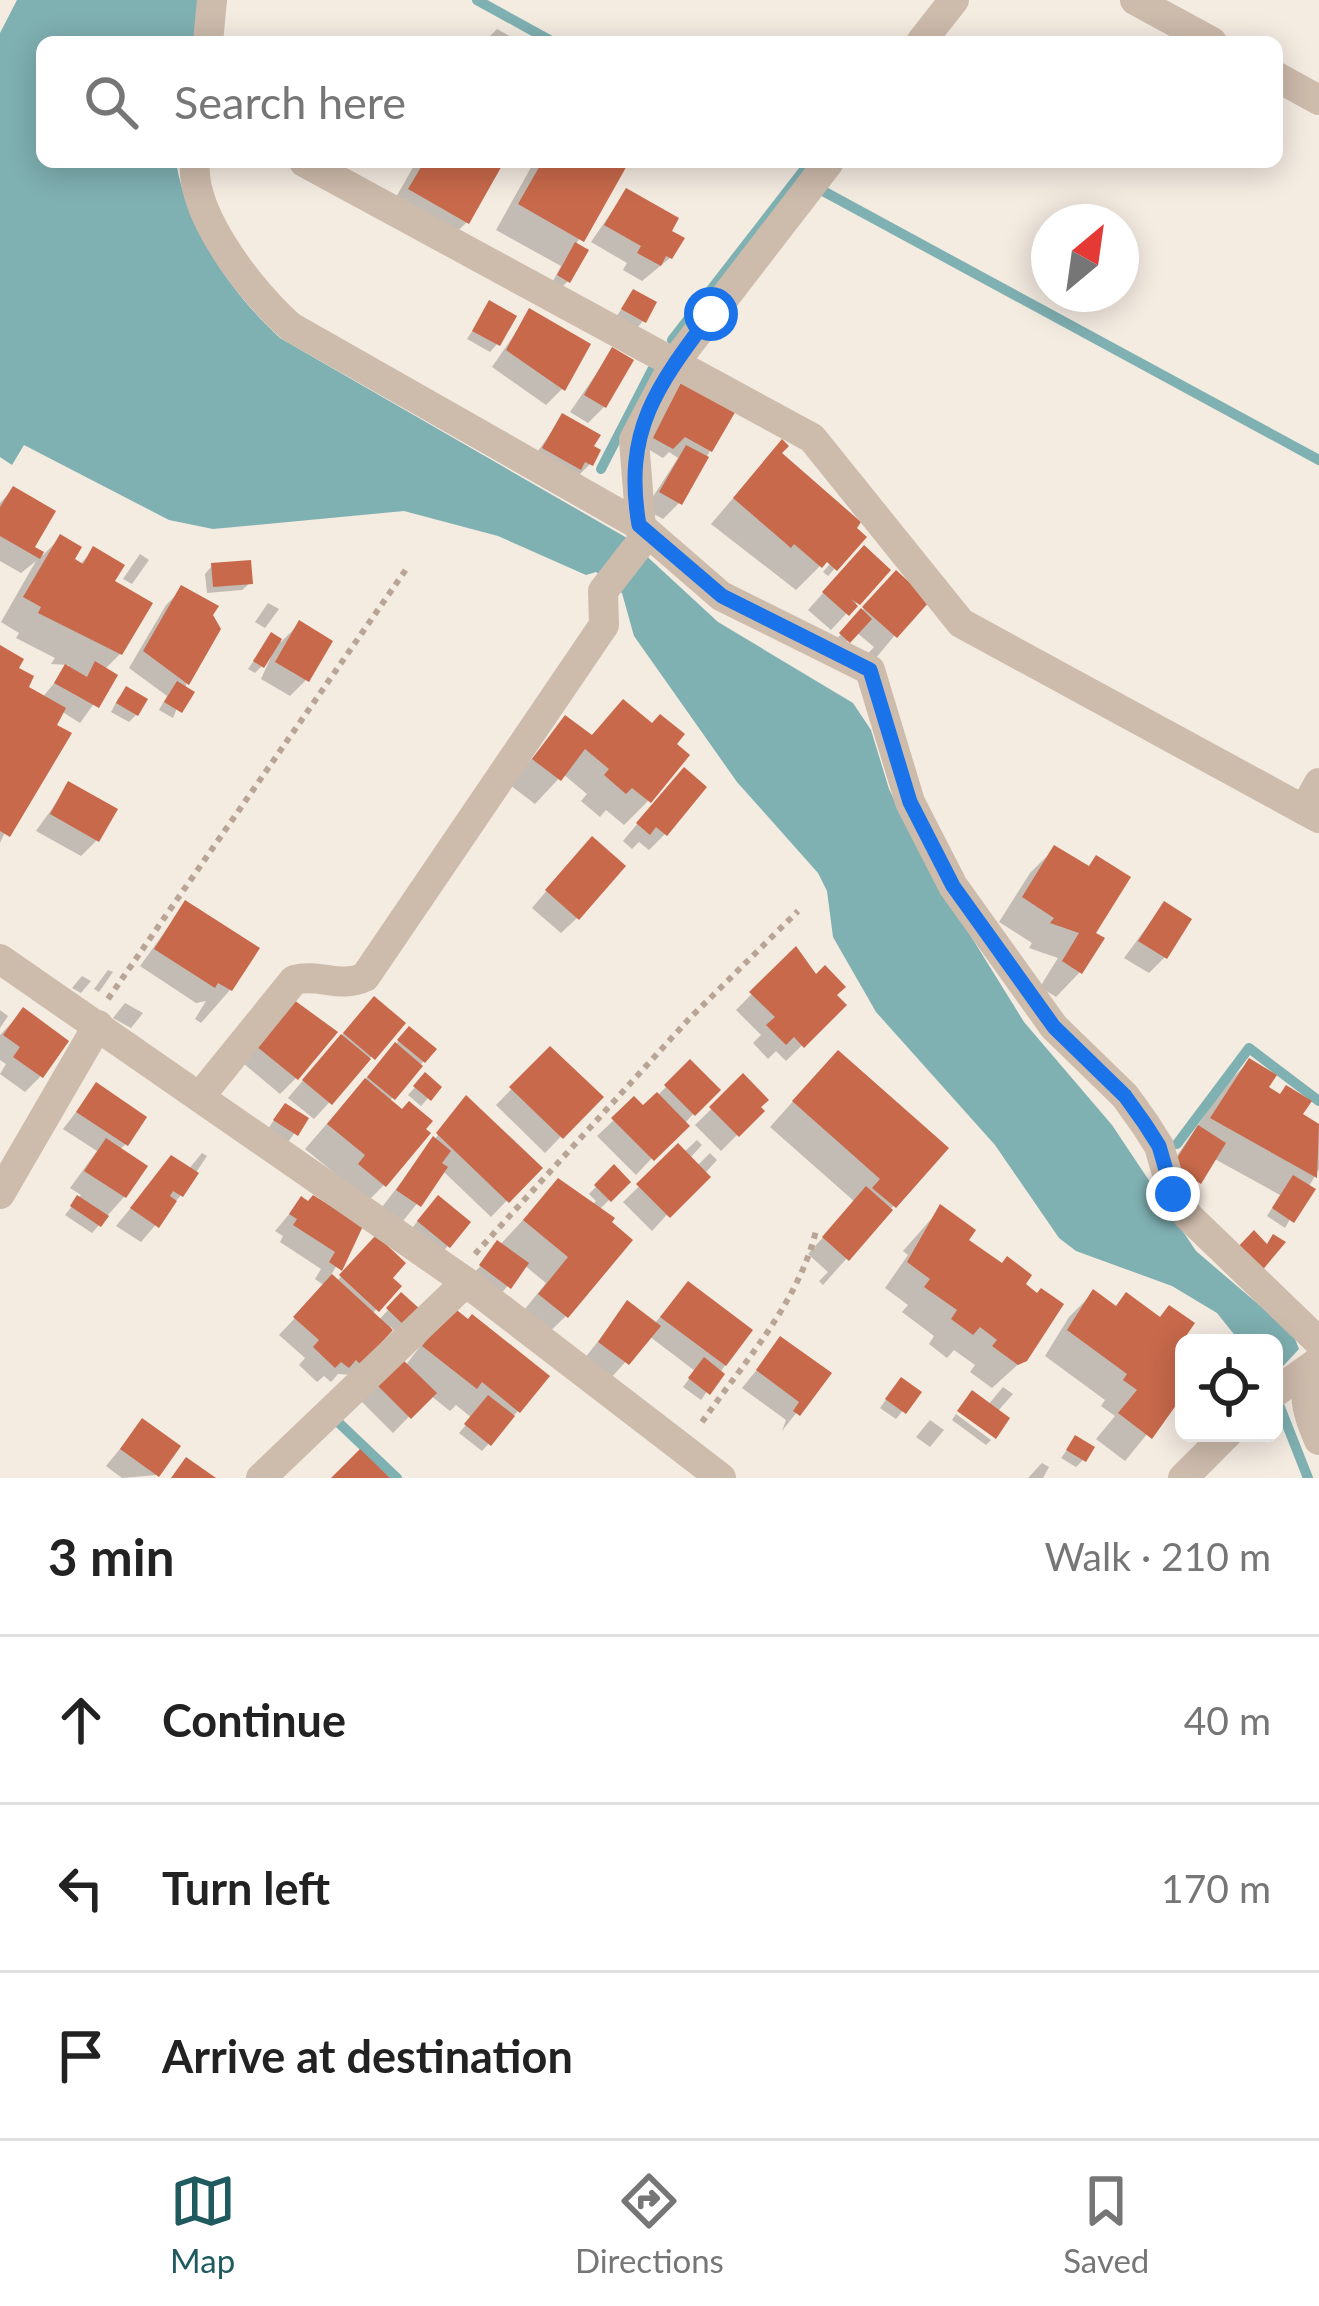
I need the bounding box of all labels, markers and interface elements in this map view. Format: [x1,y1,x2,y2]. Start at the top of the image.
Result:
search box [36,36,1283,168]
icon: search [78,69,144,135]
text: Search here [174,75,406,129]
north arrow [1031,204,1139,312]
route start [684,287,738,341]
route end [1146,1167,1200,1221]
map controls [1175,1334,1283,1442]
button: locate [1175,1334,1283,1442]
text: 3 min [48,1526,174,1587]
text: Walk · 210 m [1044,1533,1271,1579]
icon: ahead [48,1687,114,1753]
text: Continue [162,1693,346,1747]
text: 40 m [1184,1697,1271,1743]
icon: left [48,1855,114,1921]
text: Turn left [162,1861,330,1915]
text: 170 m [1161,1865,1271,1911]
icon: arrive [48,2023,114,2089]
text: Arrive at destination [162,2029,573,2083]
tab: Map [170,2168,236,2280]
tab: Directions [575,2168,724,2280]
tab: Saved [1063,2168,1149,2280]

